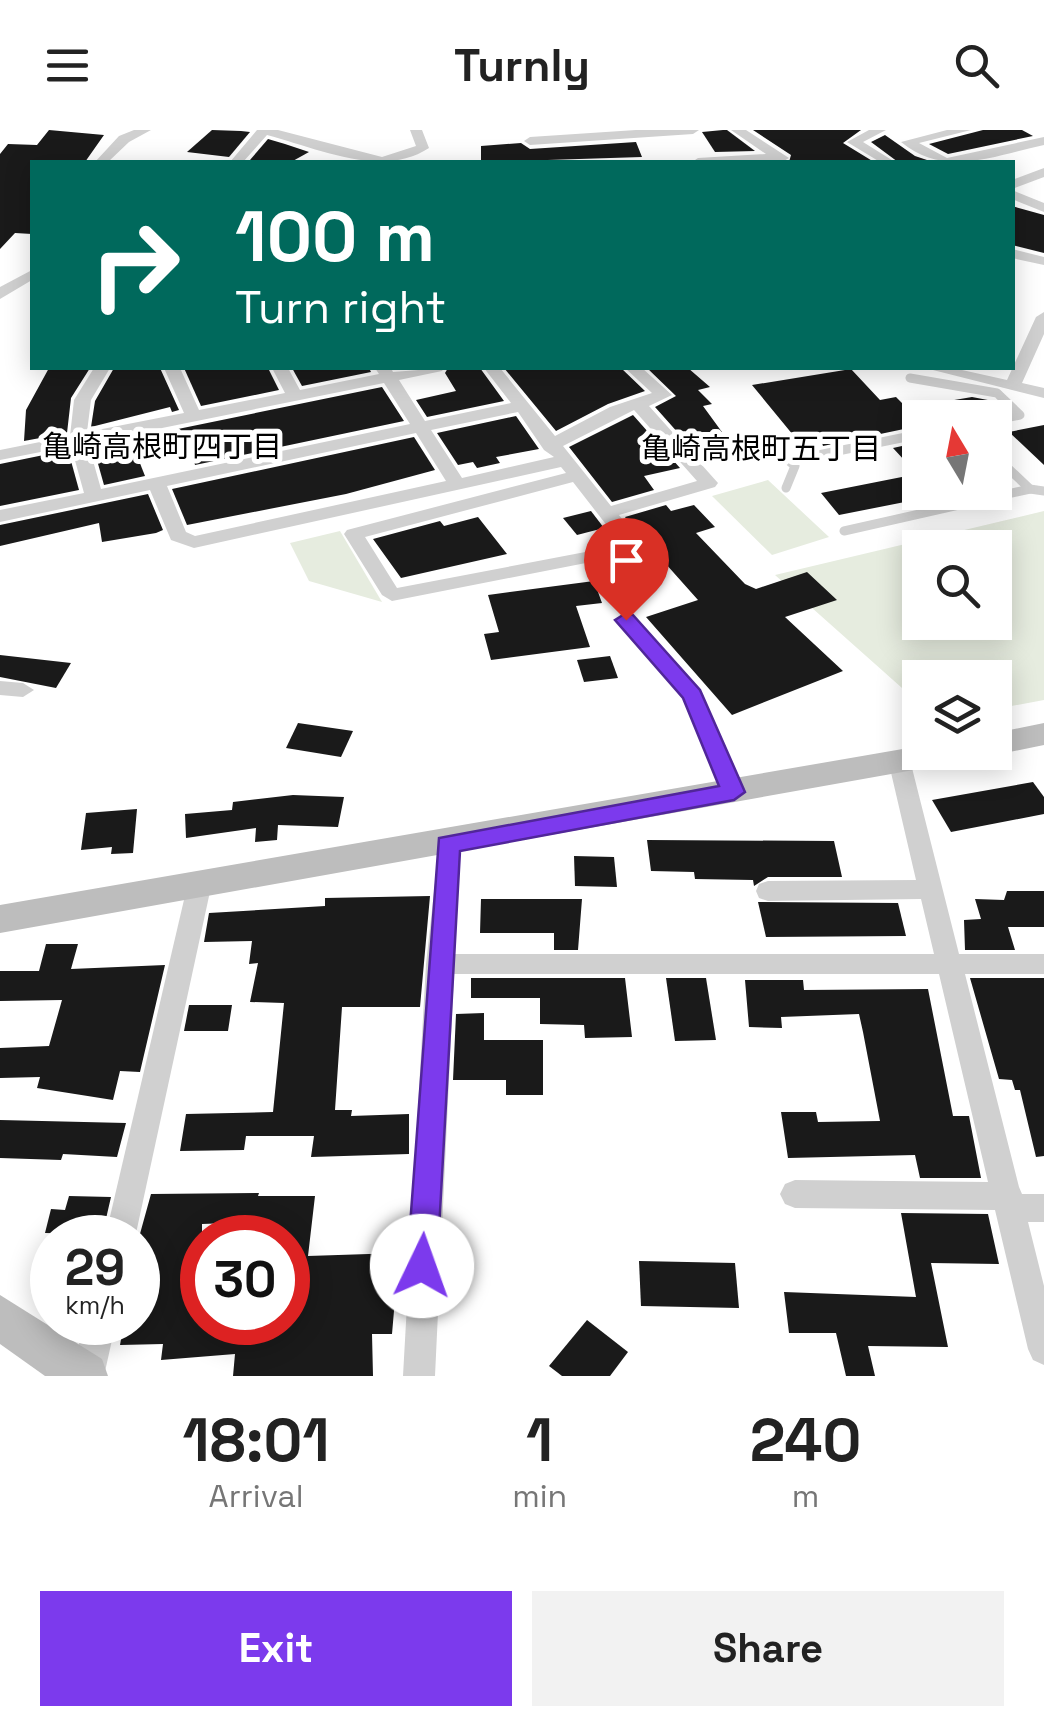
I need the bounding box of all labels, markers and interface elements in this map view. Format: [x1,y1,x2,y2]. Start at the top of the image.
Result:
text: Turnly [454,37,590,94]
icon: menu [40,38,95,93]
icon: search [949,38,1004,93]
text: 100 m [235,192,435,281]
icon: right [70,200,200,330]
text: Turn right [235,279,446,336]
north arrow [902,400,1012,510]
map controls [902,400,1012,770]
district label: 亀崎高根町四丁目 [42,427,282,466]
district label: 亀崎高根町五丁目 [641,429,881,468]
pin [584,518,669,621]
button: search [902,530,1012,640]
icon: arrive [599,533,654,588]
button: layers [902,660,1012,770]
position arrow [370,1214,474,1318]
speed limit sign: 30 [180,1215,310,1345]
text: 29 [65,1236,125,1300]
text: km/h [65,1289,125,1321]
text: 18:01 [183,1402,330,1479]
text: 1 [526,1402,553,1479]
text: 240 [750,1402,861,1479]
text: Arrival [209,1476,304,1516]
text: min [512,1476,567,1516]
text: m [792,1476,819,1516]
button: Exit [40,1591,512,1706]
button: Share [532,1591,1004,1706]

